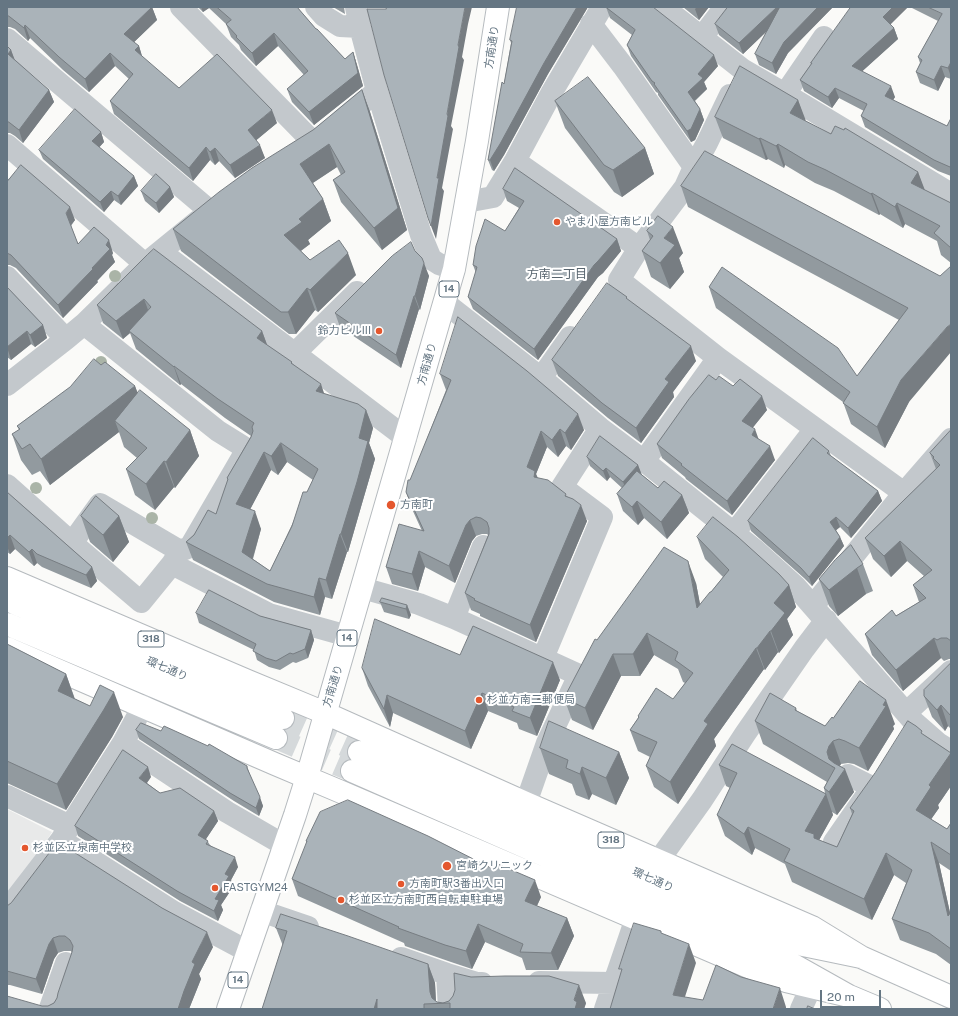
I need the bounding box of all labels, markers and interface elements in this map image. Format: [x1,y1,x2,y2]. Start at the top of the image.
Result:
street label: 方南通り [482,24,502,70]
place label: やま小屋方南ビル [565,215,653,229]
marker: やま小屋方南ビル [552,217,562,227]
district label: 方南二丁目 [527,267,587,281]
road number: 14 [439,281,459,297]
place label: 鈴力ビルIII [318,324,371,338]
marker: 鈴力ビルIII [374,326,384,336]
street label: 方南通り [415,341,439,387]
place label: 方南町 [400,498,433,512]
marker: 方南町 [385,499,397,511]
road number: 14 [337,630,357,646]
road number: 318 [138,631,164,647]
street label: 環七通り [144,654,190,684]
street label: 方南通り [320,663,346,709]
place label: 杉並方南二郵便局 [487,693,575,707]
marker: 杉並方南二郵便局 [474,695,484,705]
road number: 318 [598,832,624,848]
place label: 杉並区立泉南中学校 [33,841,132,855]
marker: 杉並区立泉南中学校 [20,843,30,853]
place label: 宮崎クリニック [456,859,533,873]
marker: 宮崎クリニック [441,860,453,872]
street label: 環七通り [630,865,676,895]
place label: 方南町駅3番出入口 [409,877,504,891]
marker: 方南町駅3番出入口 [396,879,406,889]
place label: FASTGYM24 [223,881,288,895]
marker: FASTGYM24 [210,883,220,893]
place label: 杉並区立方南町西自転車駐車場 [349,893,503,907]
marker: 杉並区立方南町西自転車駐車場 [336,895,346,905]
road number: 14 [228,972,248,988]
scale bar [822,982,883,1008]
text: 20 m [827,990,855,1004]

